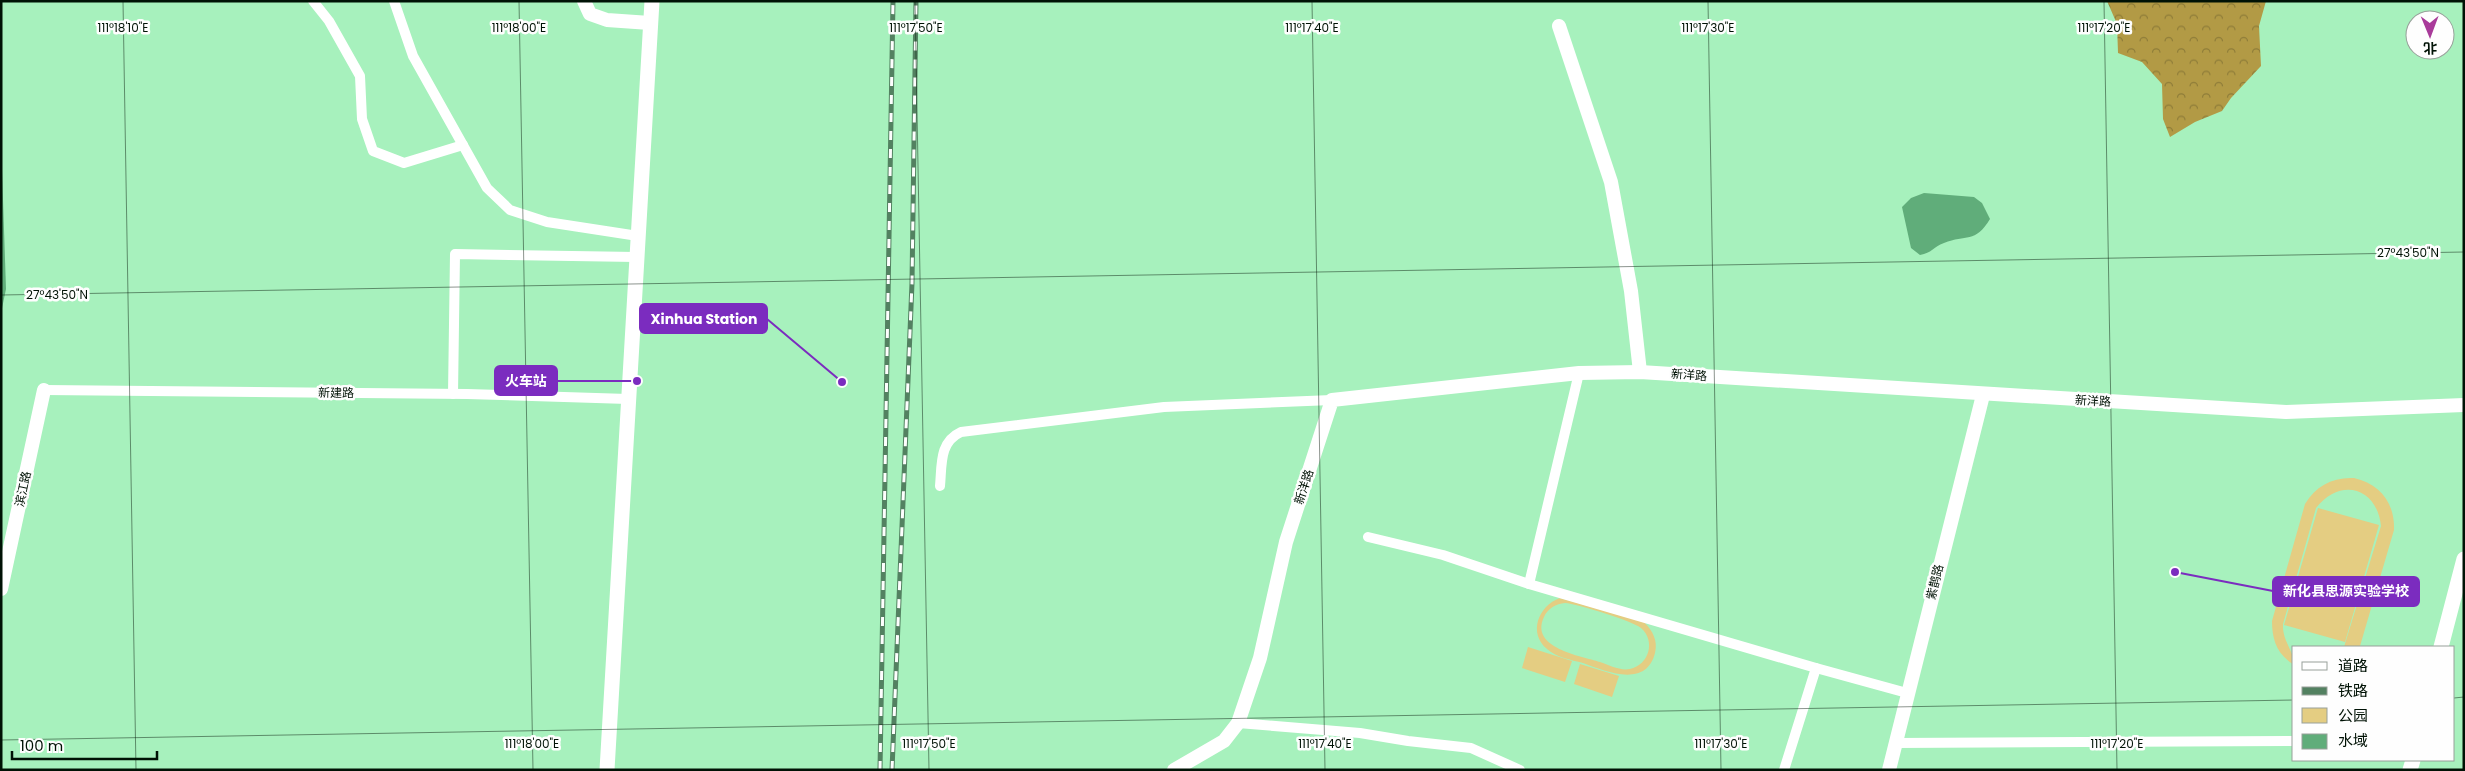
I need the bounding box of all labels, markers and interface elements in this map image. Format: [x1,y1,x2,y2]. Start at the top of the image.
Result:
north arrow [2405,10,2455,60]
text: 111°18'10"E [98,19,148,36]
text: 111°18'00"E [492,19,546,36]
text: 111°17'50"E [889,19,943,36]
text: 111°17'40"E [1285,19,1339,36]
text: 111°17'30"E [1681,19,1735,36]
text: 111°17'20"E [2078,19,2130,36]
text: 北 [2423,38,2437,58]
text: 27°43'50"N [2377,244,2439,261]
text: 27°43'50"N [26,286,88,303]
callout: Xinhua Station [640,304,767,333]
text: Xinhua Station [651,309,757,329]
street label: 新洋路 [1670,365,1708,384]
callout: 火车站 [495,366,557,395]
text: 火车站 [505,371,547,391]
street label: 新建路 [318,384,354,401]
street label: 新洋路 [2075,391,2111,410]
street label: 新洋路 [1290,467,1317,507]
street label: 滨江路 [10,470,35,508]
street label: 紫鹊路 [1922,562,1947,601]
callout: 新化县思源实验学校 [2273,577,2419,606]
text: 新化县思源实验学校 [2283,581,2409,601]
legend [2292,646,2455,761]
text: 道路 [2338,655,2368,676]
text: 铁路 [2338,680,2368,701]
text: 公园 [2338,705,2368,726]
scale bar [12,728,158,760]
text: 水域 [2338,730,2368,751]
text: 100 m [20,735,63,756]
text: 111°18'00"E [505,735,559,752]
text: 111°17'50"E [902,735,956,752]
text: 111°17'40"E [1298,735,1352,752]
text: 111°17'30"E [1694,735,1748,752]
text: 111°17'20"E [2091,735,2143,752]

